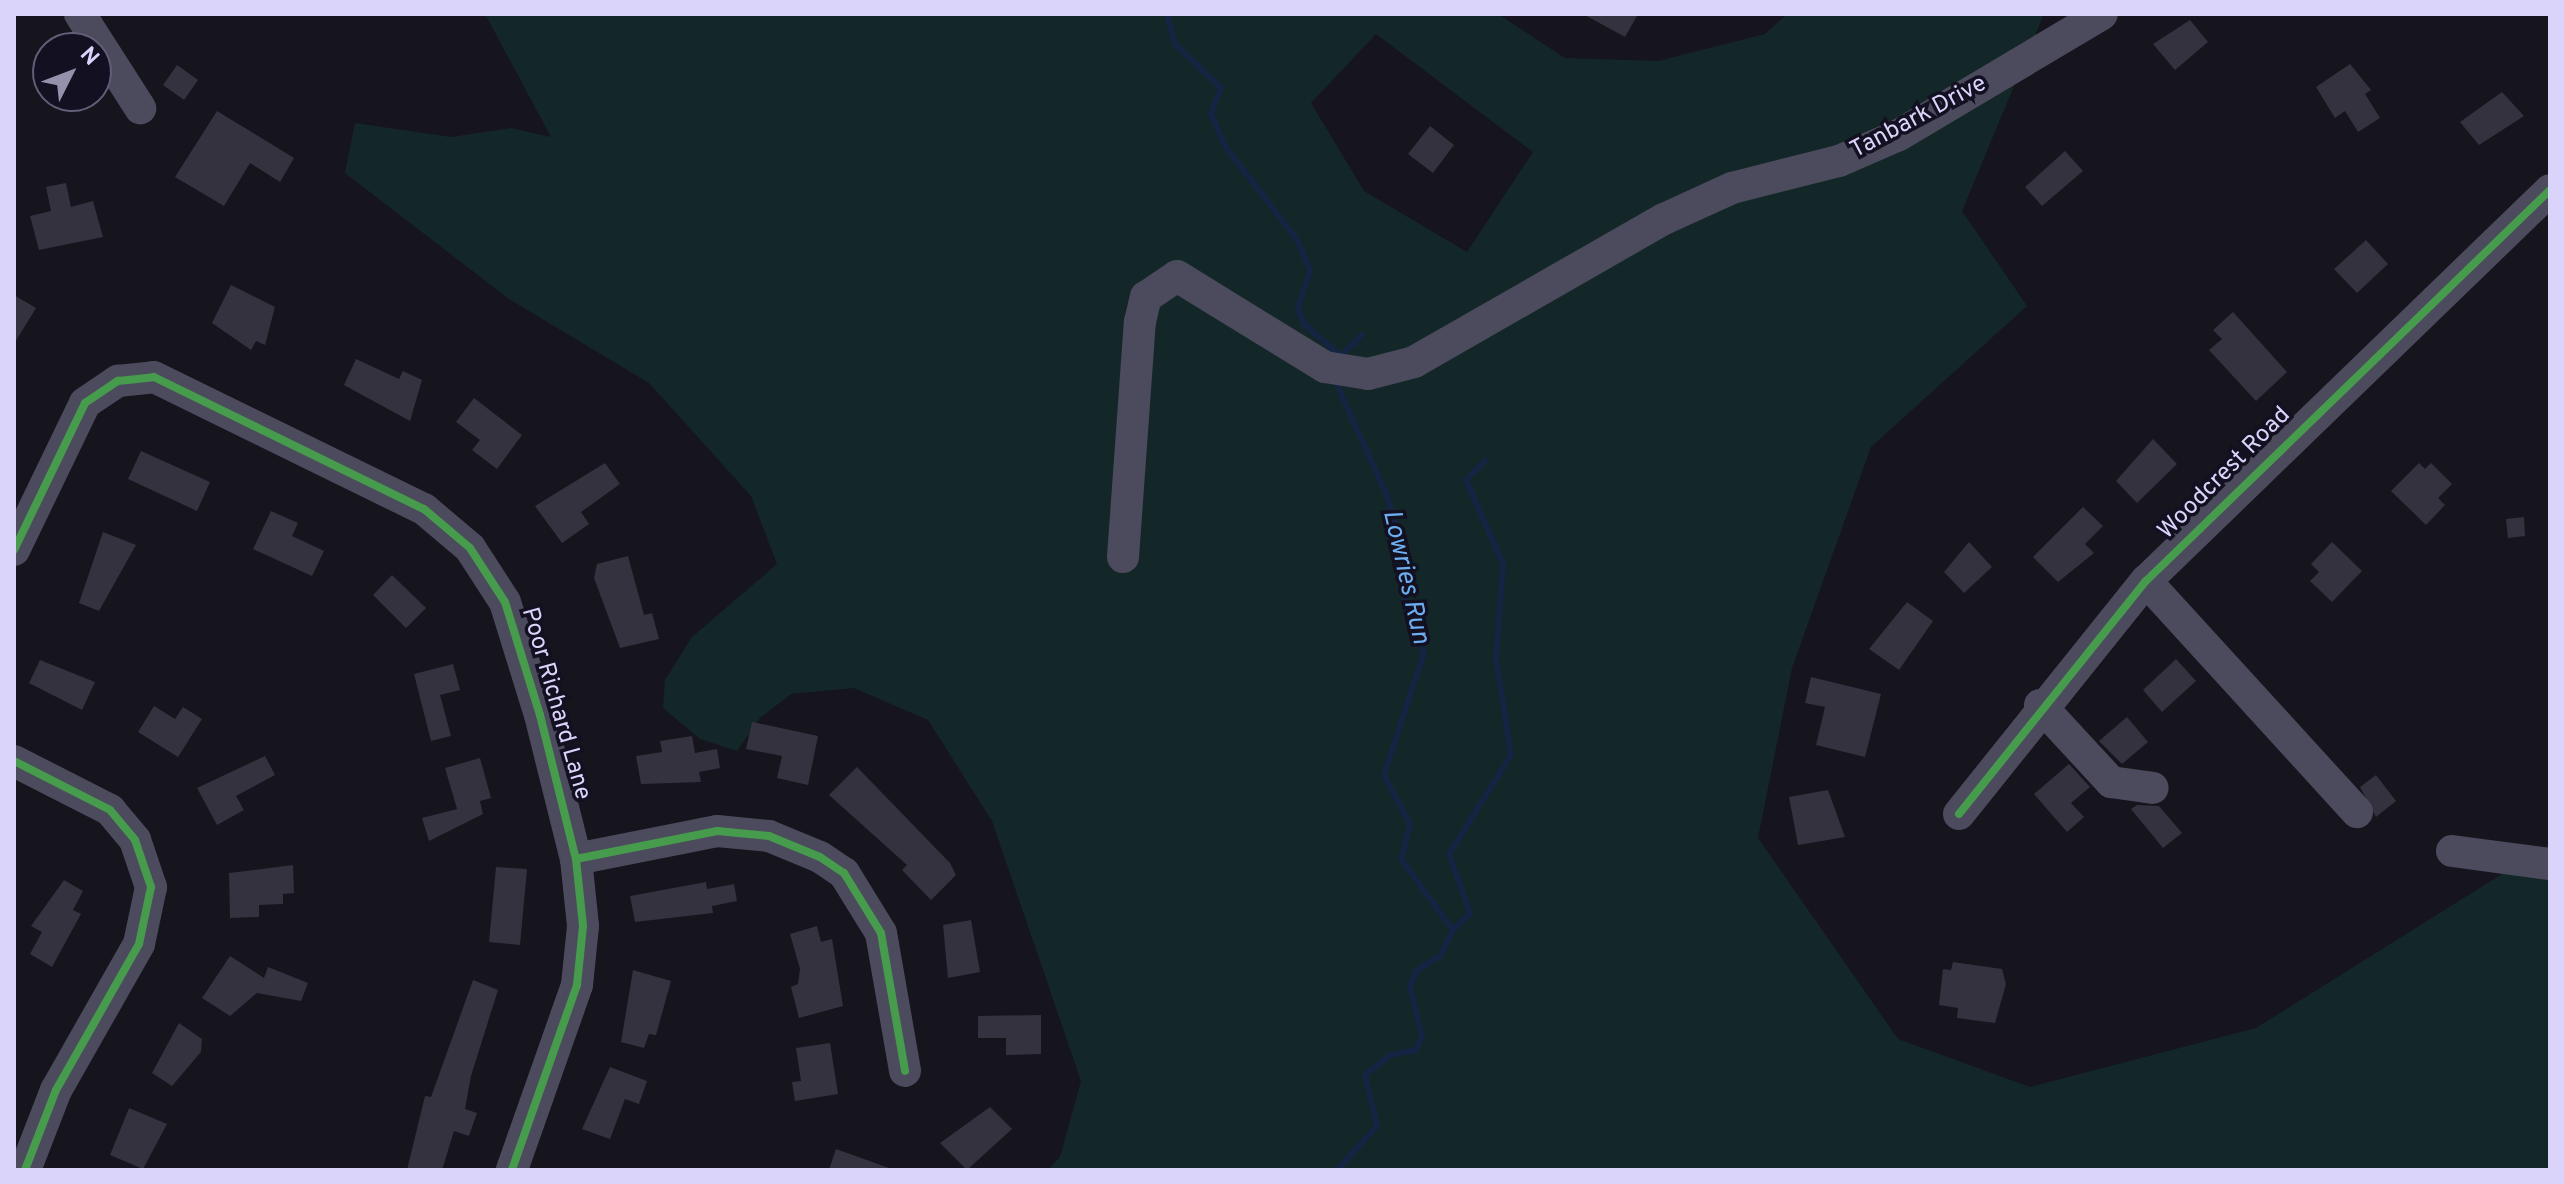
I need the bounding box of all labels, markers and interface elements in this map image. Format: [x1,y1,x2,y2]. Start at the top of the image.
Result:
north arrow [32,32,112,112]
text: N [73,42,104,72]
street label: Tanbark Drive [1846,70,1992,166]
street label: Woodcrest Road [2153,402,2297,546]
water label: Lowries Run [1374,507,1436,647]
street label: Poor Richard Lane [514,604,596,804]

